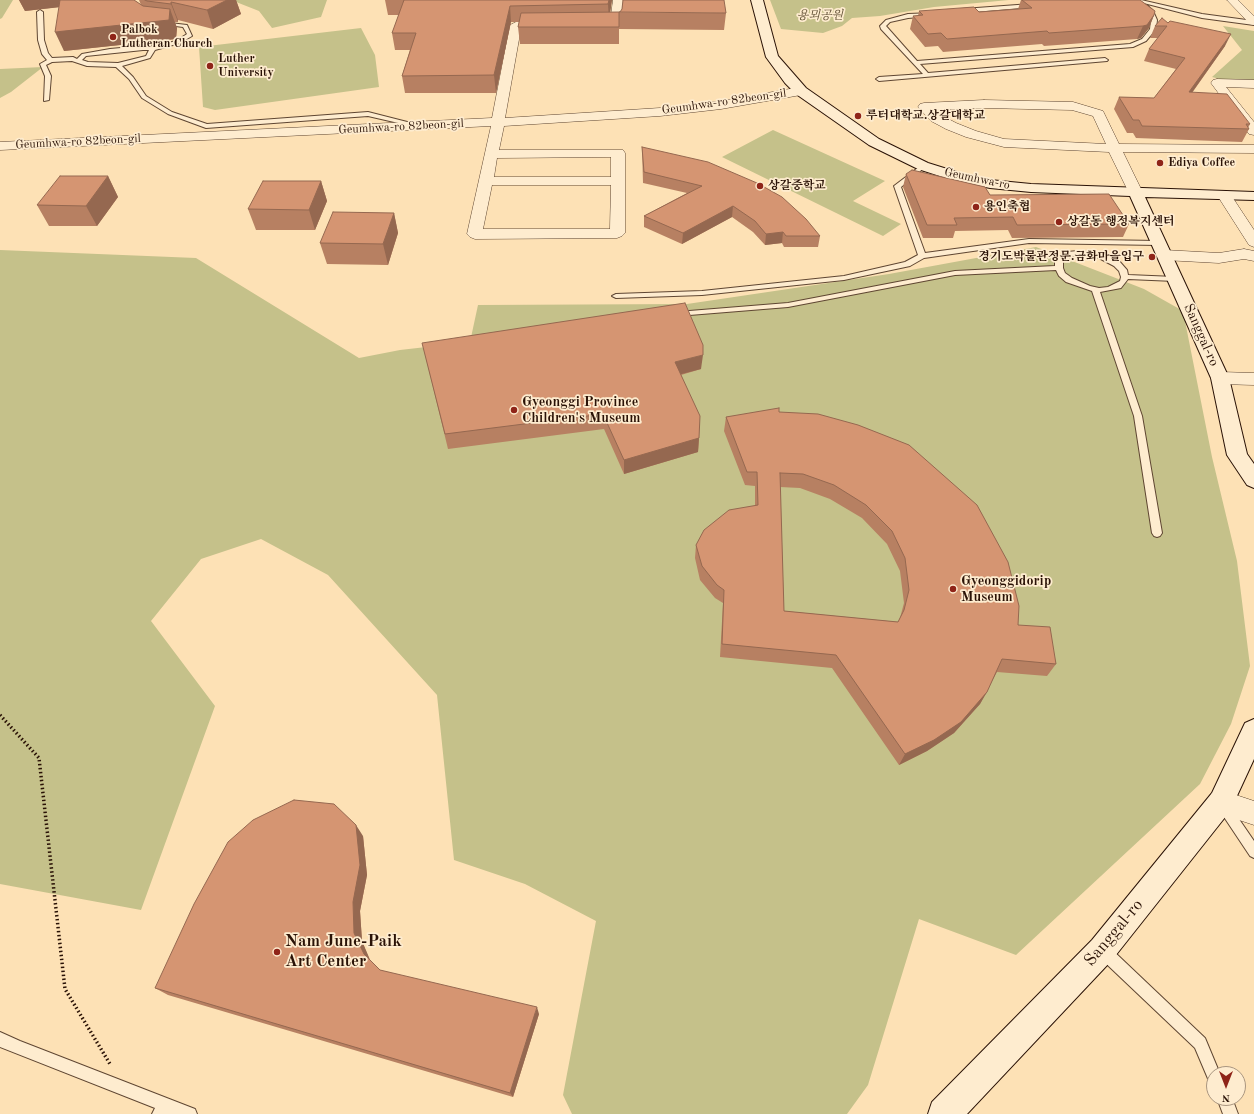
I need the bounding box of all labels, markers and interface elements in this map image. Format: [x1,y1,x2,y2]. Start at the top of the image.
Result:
park label: 용뫼공원 [797,9,843,23]
place label: Palbok Lutheran Church [121,23,213,51]
marker: Palbok Lutheran Church [108,32,118,42]
place label: Luther University [218,52,274,80]
marker: Luther University [205,61,215,71]
street label: Geumhwa-ro 82beon-gil [661,86,787,118]
place label: 루터대학교.상갈대학교 [866,109,985,123]
marker: 루터대학교.상갈대학교 [853,111,863,121]
street label: Geumhwa-ro 82beon-gil [338,117,464,137]
street label: Geumhwa-ro 82beon-gil [15,132,141,152]
place label: Ediya Coffee [1168,156,1235,170]
marker: Ediya Coffee [1155,158,1165,168]
street label: Geumhwa-ro [943,165,1011,193]
place label: 상갈중학교 [768,179,826,193]
marker: 상갈중학교 [755,181,765,191]
place label: 용인축협 [984,200,1030,214]
marker: 용인축협 [971,202,981,212]
place label: 상갈동 행정복지센터 [1067,215,1175,229]
marker: 상갈동 행정복지센터 [1054,217,1064,227]
place label: 경기도박물관정문.금화마을입구 [978,250,1144,264]
marker: 경기도박물관정문.금화마을입구 [1147,252,1157,262]
street label: Sanggal-ro [1180,301,1222,369]
place label: Gyeonggi Province Children's Museum [522,394,641,426]
marker: Gyeonggi Province Children's Museum [509,405,519,415]
place label: Gyeonggidorip Museum [961,573,1051,606]
marker: Gyeonggidorip Museum [948,584,958,594]
street label: Sanggal-ro [1080,895,1148,971]
place label: Nam June-Paik Art Center [285,932,402,972]
marker: Nam June-Paik Art Center [272,947,282,957]
north arrow [1206,1066,1246,1106]
text: N [1222,1092,1230,1103]

